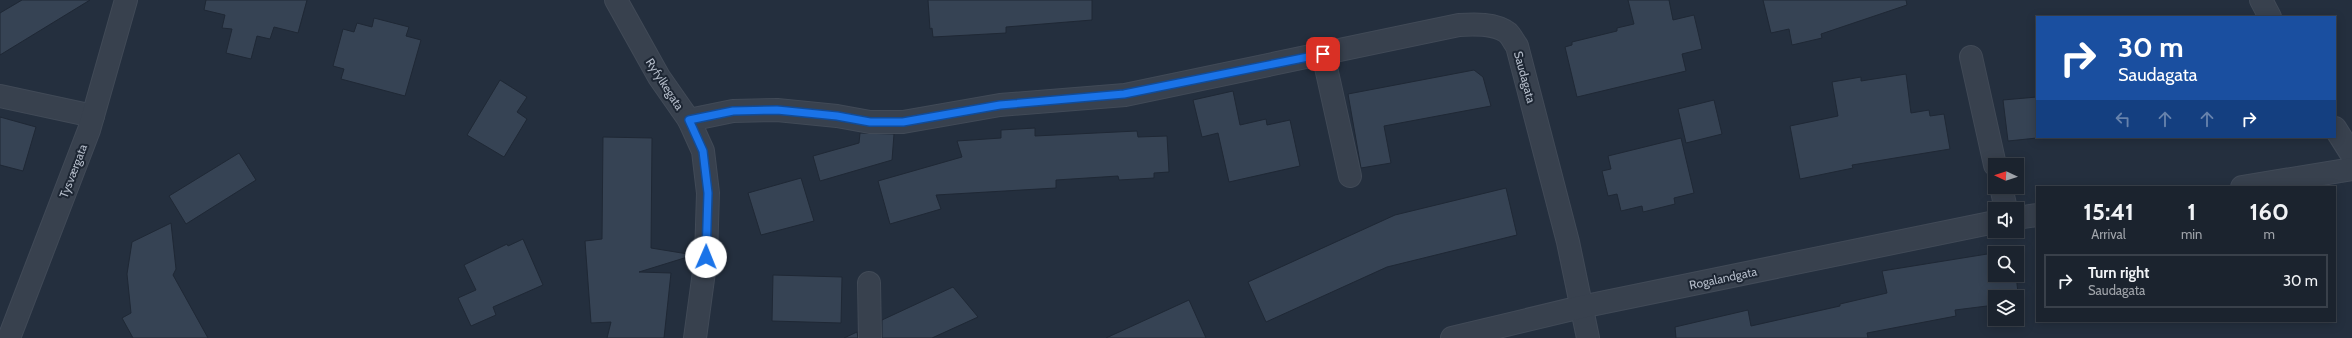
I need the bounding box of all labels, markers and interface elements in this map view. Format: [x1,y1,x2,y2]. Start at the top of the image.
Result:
text: 30 m [2118,30,2184,64]
icon: right [2052,32,2104,84]
pin [1306,37,1340,71]
icon: arrive [1312,43,1334,65]
street label: Saudagata [1511,50,1539,105]
street label: Ryfylkegata [643,55,687,113]
text: Saudagata [2118,64,2197,86]
icon: left [2112,108,2134,130]
icon: ahead [2154,108,2176,130]
icon: ahead [2196,108,2218,130]
icon: right [2238,108,2260,130]
street label: Tysværgata [56,142,90,200]
north arrow [1988,158,2024,194]
map controls [1988,158,2024,326]
text: 15:41 [2083,197,2134,226]
text: 1 [2187,197,2196,226]
text: 160 [2250,197,2289,226]
button: sound [1988,202,2024,238]
text: Arrival [2091,226,2126,242]
text: min [2181,226,2202,242]
text: m [2263,226,2275,242]
position arrow [685,236,727,278]
button: search [1988,246,2024,282]
street label: Rogalandgata [1688,263,1758,292]
text: Turn right [2088,264,2149,282]
icon: right [2054,270,2076,292]
text: 30 m [2283,272,2318,290]
text: Saudagata [2088,282,2145,298]
button: layers [1988,290,2024,326]

